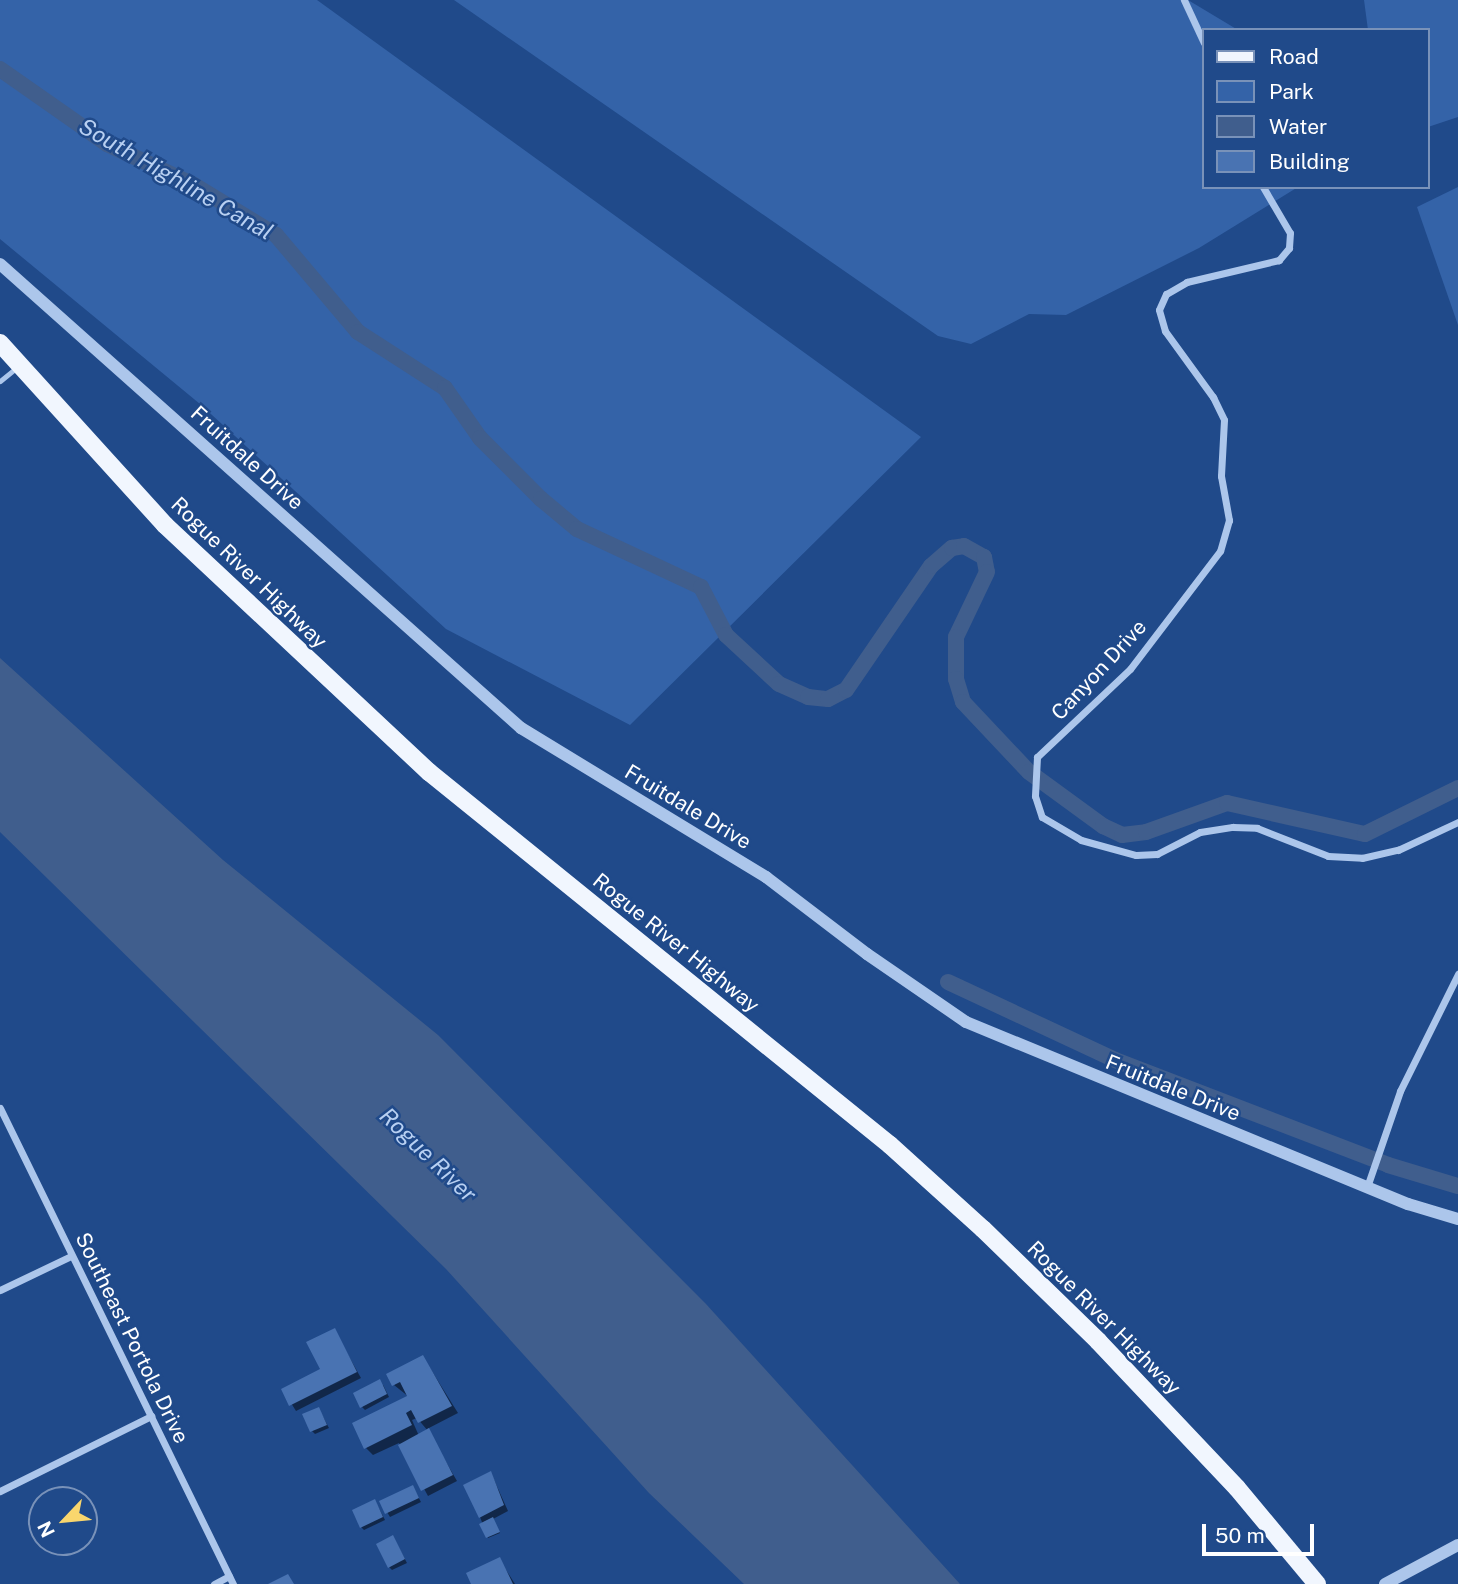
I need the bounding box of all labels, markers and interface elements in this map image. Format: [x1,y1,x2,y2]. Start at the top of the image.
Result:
legend [1202,28,1430,189]
text: Road [1269,44,1319,69]
text: Park [1269,79,1314,104]
water label: South Highline Canal [74,112,278,246]
text: Water [1269,114,1327,139]
text: Building [1269,149,1350,174]
street label: Fruitdale Drive [185,401,309,515]
street label: Rogue River Highway [166,492,332,654]
street label: Canyon Drive [1046,615,1152,725]
street label: Fruitdale Drive [620,759,756,855]
street label: Rogue River Highway [588,868,764,1018]
street label: Fruitdale Drive [1102,1049,1244,1127]
water label: Rogue River [374,1102,482,1208]
street label: Southeast Portola Drive [70,1229,194,1447]
street label: Rogue River Highway [1022,1236,1186,1400]
north arrow [28,1486,98,1556]
scale bar [1206,1510,1318,1554]
text: N [33,1518,59,1541]
text: 50 m [1215,1523,1265,1548]

